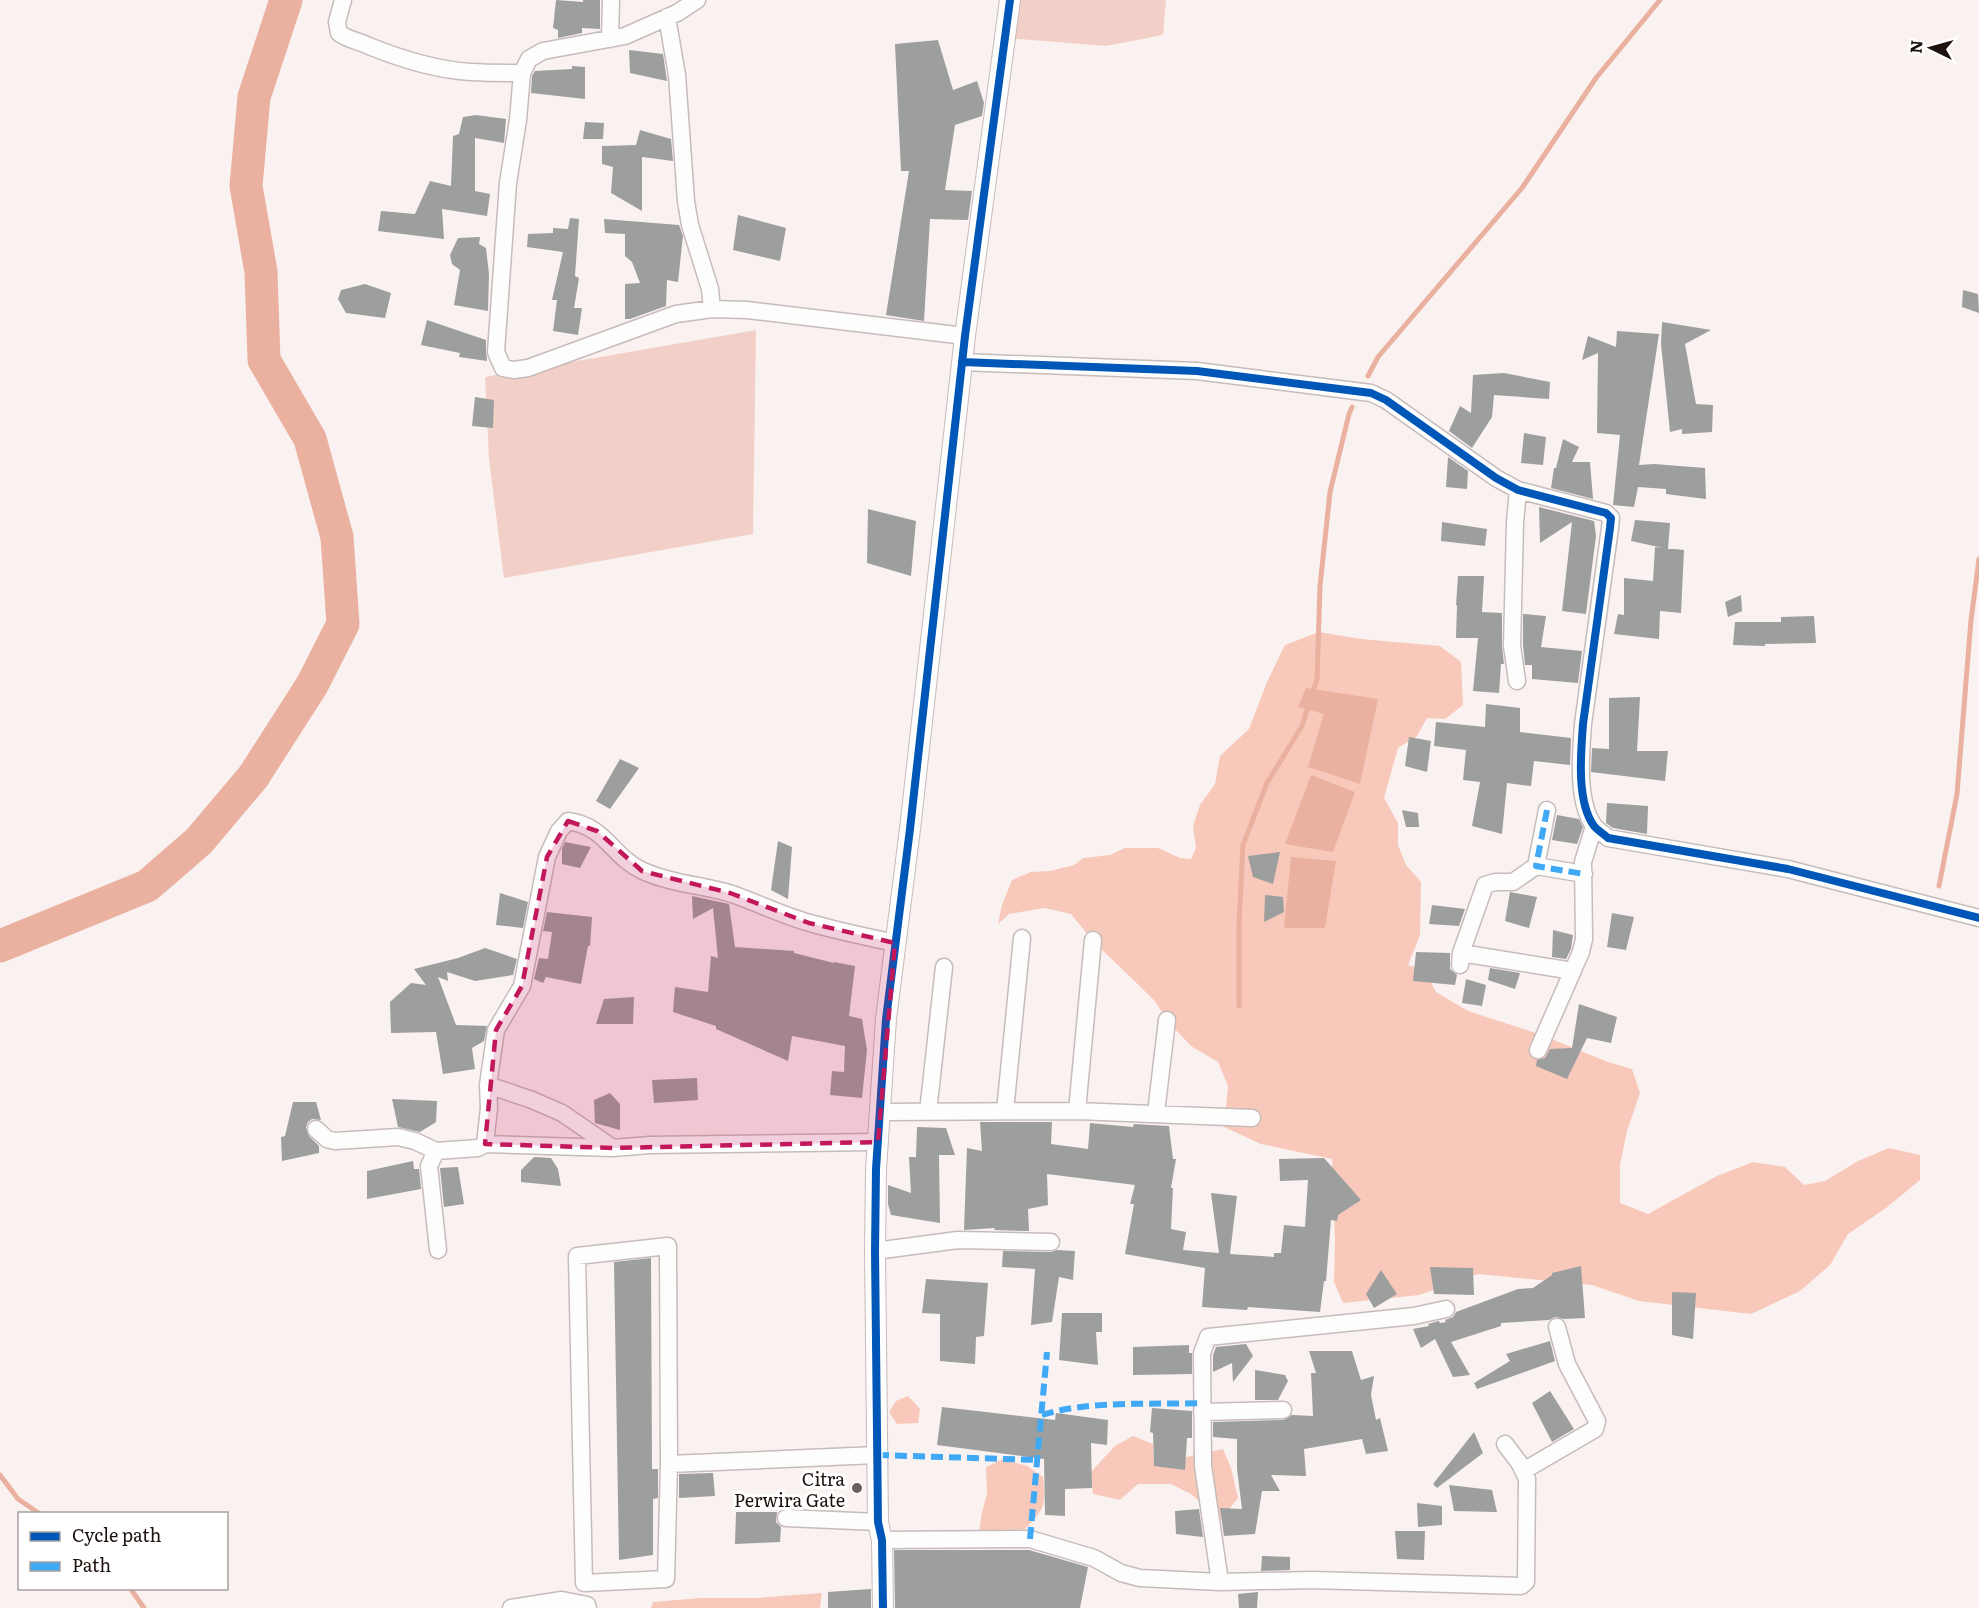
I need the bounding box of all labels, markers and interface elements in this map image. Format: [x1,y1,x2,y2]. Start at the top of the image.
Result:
north arrow [1901,18,1961,78]
text: N [1903,39,1928,54]
place label: Citra Perwira Gate [734,1465,845,1513]
marker: Citra Perwira Gate [850,1481,864,1495]
legend [18,1512,228,1590]
text: Cycle path [72,1521,161,1548]
text: Path [72,1551,111,1578]

